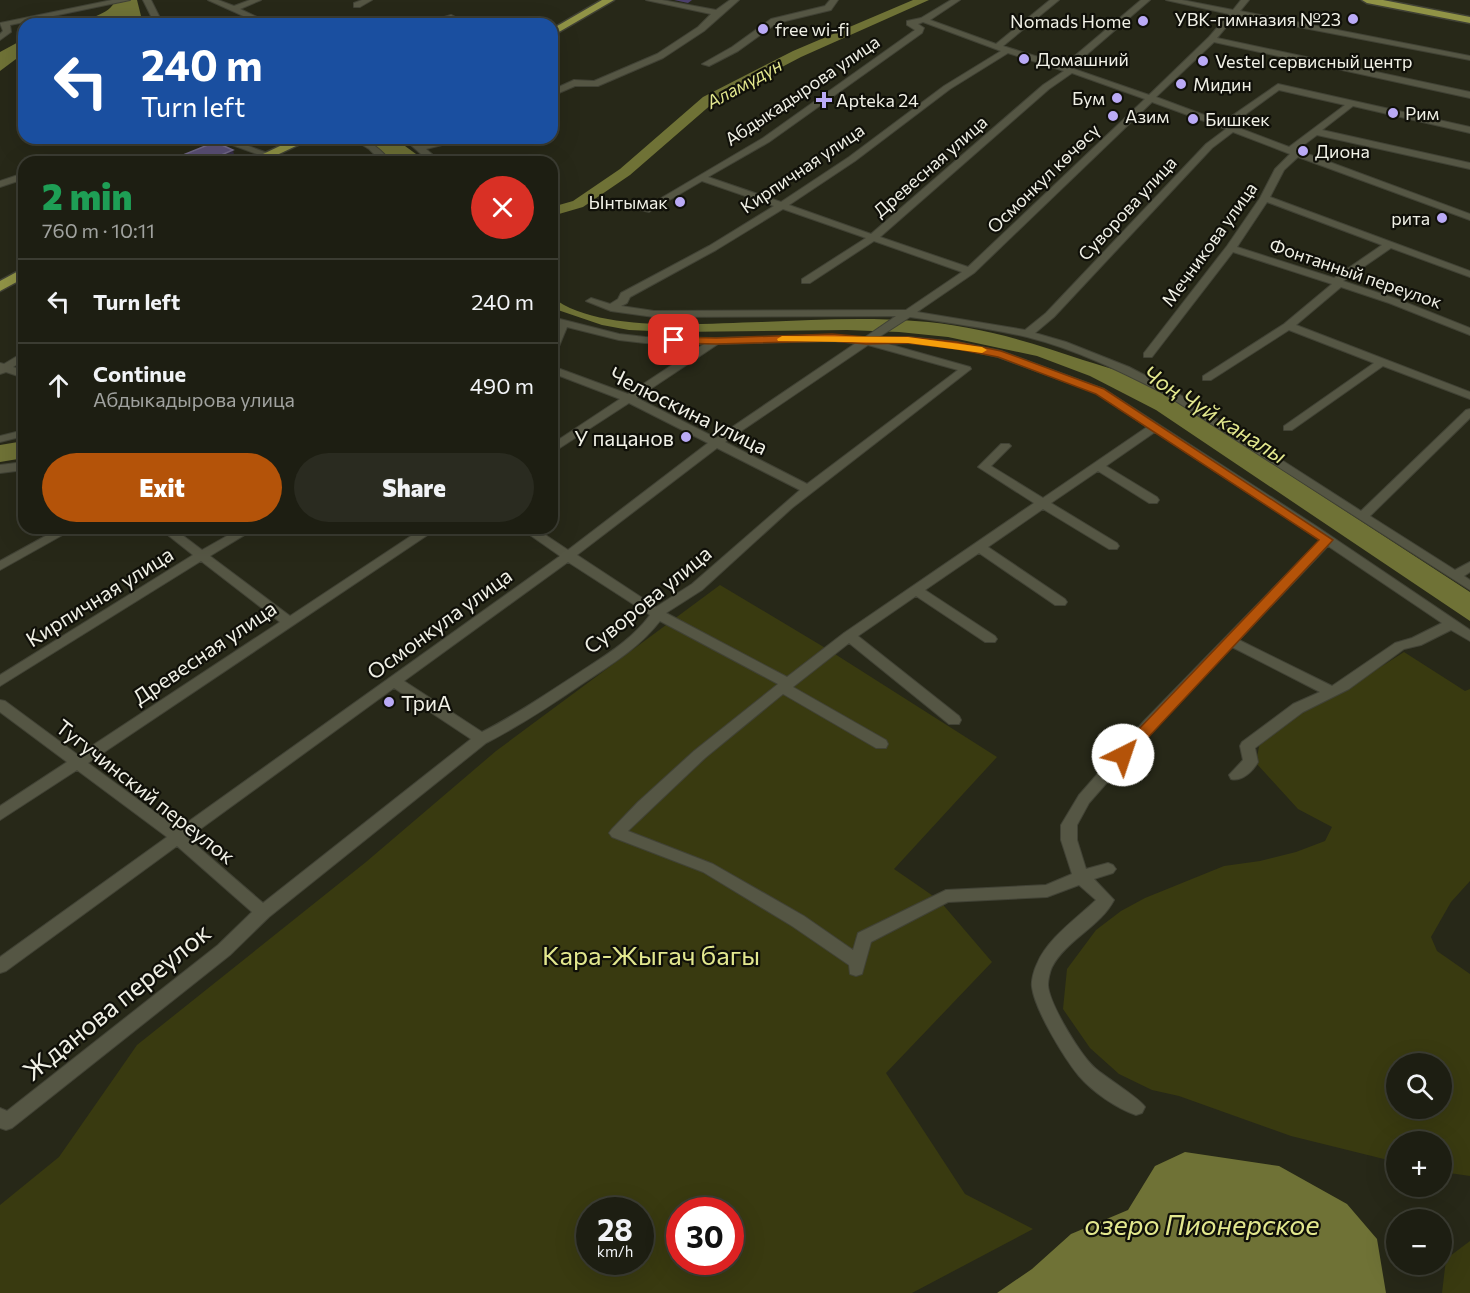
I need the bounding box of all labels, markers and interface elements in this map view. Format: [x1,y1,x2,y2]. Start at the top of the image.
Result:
place label: УВК-гимназия №23 [1175,8,1341,30]
place label: Nomads Home [1010,10,1131,32]
marker: УВК-гимназия №23 [1346,12,1360,26]
marker: Nomads Home [1136,14,1150,28]
place label: free wi-fi [775,18,850,40]
marker: free wi-fi [756,22,770,36]
street label: Абдыкадырова улица [721,30,883,150]
text: 240 m [141,38,263,90]
icon: left [42,42,120,120]
place label: Домашний [1036,48,1129,70]
place label: Vestel сервисный центр [1215,50,1412,72]
marker: Домашний [1017,52,1031,66]
water label: Аламүдүн [701,53,786,113]
marker: Vestel сервисный центр [1196,54,1210,68]
place label: Мидин [1193,73,1252,95]
marker: Мидин [1174,77,1188,91]
place label: Бум [1072,87,1105,109]
place label: Apteka 24 [836,89,919,111]
text: Turn left [141,90,245,123]
marker: Бум [1110,91,1124,105]
marker: Apteka 24 [817,93,831,107]
place label: Рим [1405,102,1439,124]
place label: Азим [1125,105,1169,127]
marker: Рим [1386,106,1400,120]
place label: Бишкек [1205,108,1270,130]
marker: Азим [1106,109,1120,123]
street label: Древесная улица [869,111,991,221]
marker: Бишкек [1186,112,1200,126]
street label: Кирпичная улица [736,118,868,218]
street label: Осмонкул көчөсү [982,119,1104,237]
place label: Диона [1315,140,1370,162]
marker: Диона [1296,144,1310,158]
street label: Суворова улица [1073,151,1181,265]
text: 2 min [42,173,132,217]
button: close [471,176,534,239]
street label: Мечникова улица [1156,178,1262,310]
place label: Ынтымак [588,191,668,213]
marker: Ынтымак [673,195,687,209]
place label: рита [1391,207,1430,229]
marker: рита [1435,211,1449,225]
text: 760 m · 10:11 [42,218,155,242]
street label: Фонтанный переулок [1267,233,1445,313]
icon: left [42,285,75,318]
text: Turn left [93,288,180,315]
text: 240 m [471,288,534,315]
pin [648,314,699,365]
icon: arrive [657,323,690,356]
water label: Чоң Чүй каналы [1138,359,1292,469]
text: Continue [93,360,186,387]
street label: Челюскина улица [606,361,772,459]
icon: ahead [42,369,75,402]
text: 490 m [470,372,534,399]
text: Абдыкадырова улица [93,387,295,411]
place label: У пацанов [574,425,674,450]
marker: У пацанов [679,430,693,444]
button: Exit [42,453,282,522]
button: Share [294,453,534,522]
street label: Суворова улица [578,540,716,658]
street label: Кирпичная улица [21,541,177,651]
street label: Осмонкула улица [362,562,516,684]
street label: Древесная улица [127,595,281,709]
place label: ТриА [401,690,452,715]
marker: ТриА [382,695,396,709]
street label: Тугучинский переулок [52,713,240,869]
position arrow [1091,723,1155,787]
street label: Жданова переулок [16,916,216,1086]
park label: Кара-Жыгач багы [542,939,760,970]
map controls [1386,1053,1452,1275]
button: search [1386,1053,1452,1119]
button: + [1386,1131,1452,1197]
speed limit sign: 30 [666,1197,744,1275]
water label: озеро Пионерское [1084,1208,1320,1241]
button: − [1386,1209,1452,1275]
text: 28 [597,1210,633,1247]
text: km/h [597,1242,633,1260]

